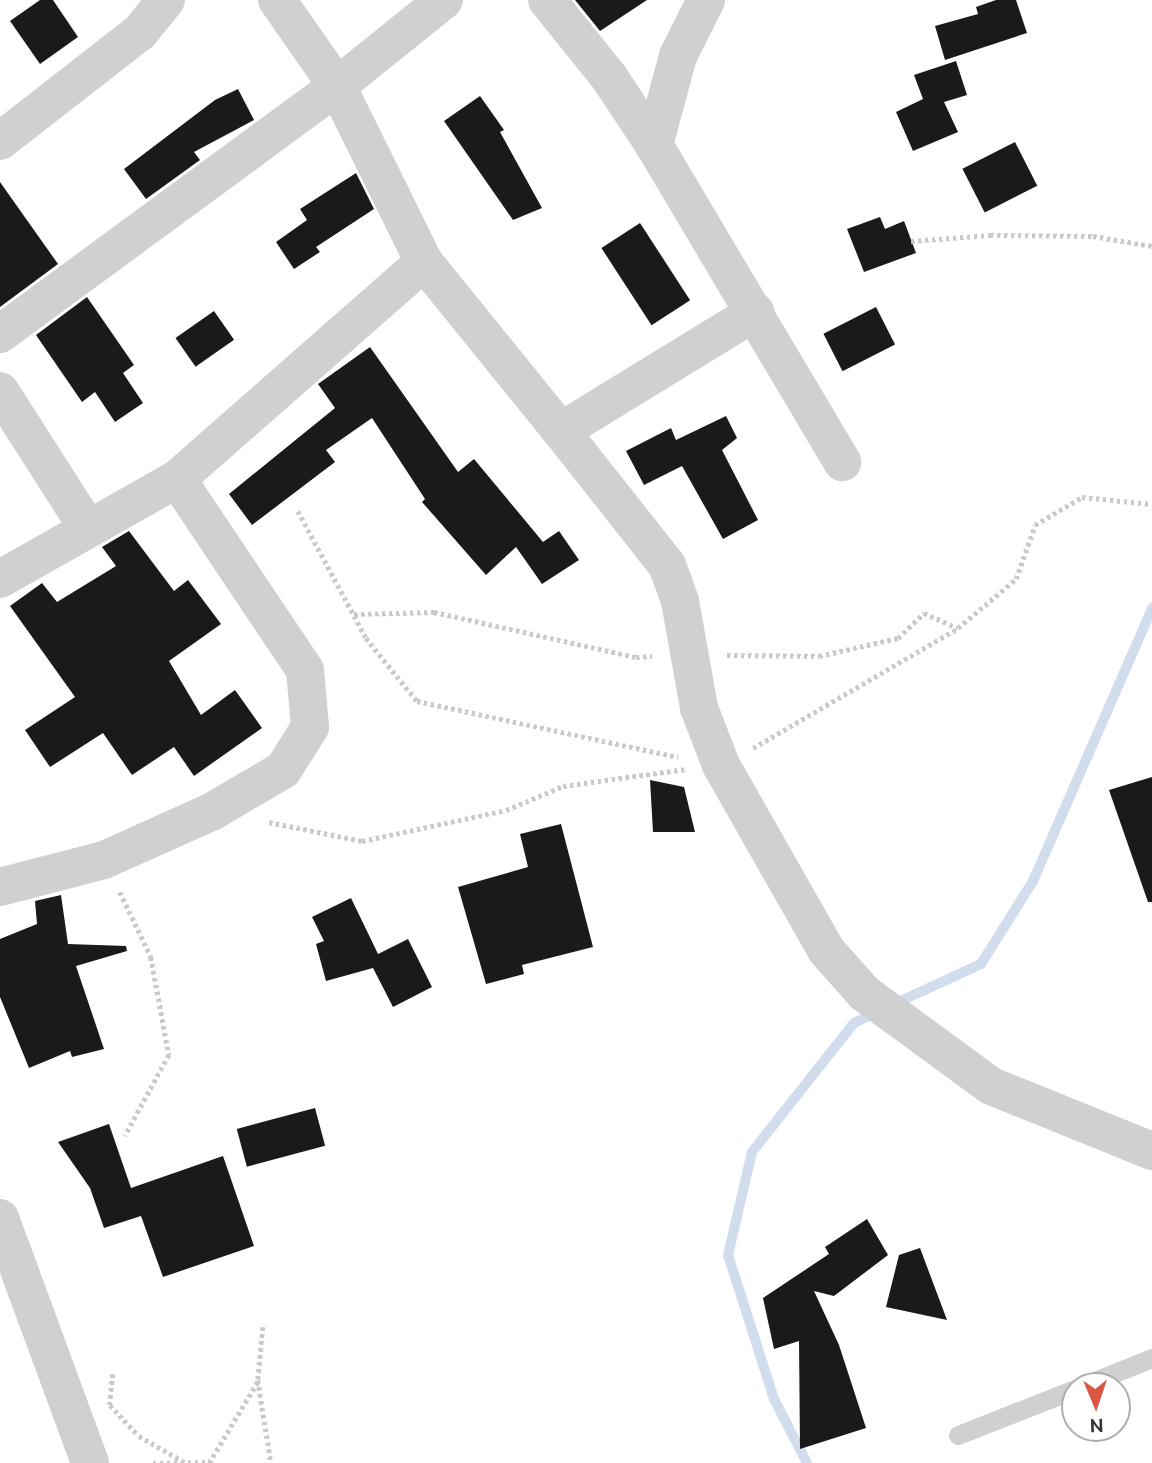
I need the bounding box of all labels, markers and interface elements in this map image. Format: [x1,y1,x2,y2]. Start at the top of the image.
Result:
north arrow [1061,1372,1131,1442]
text: N [1089,1415,1104,1437]

